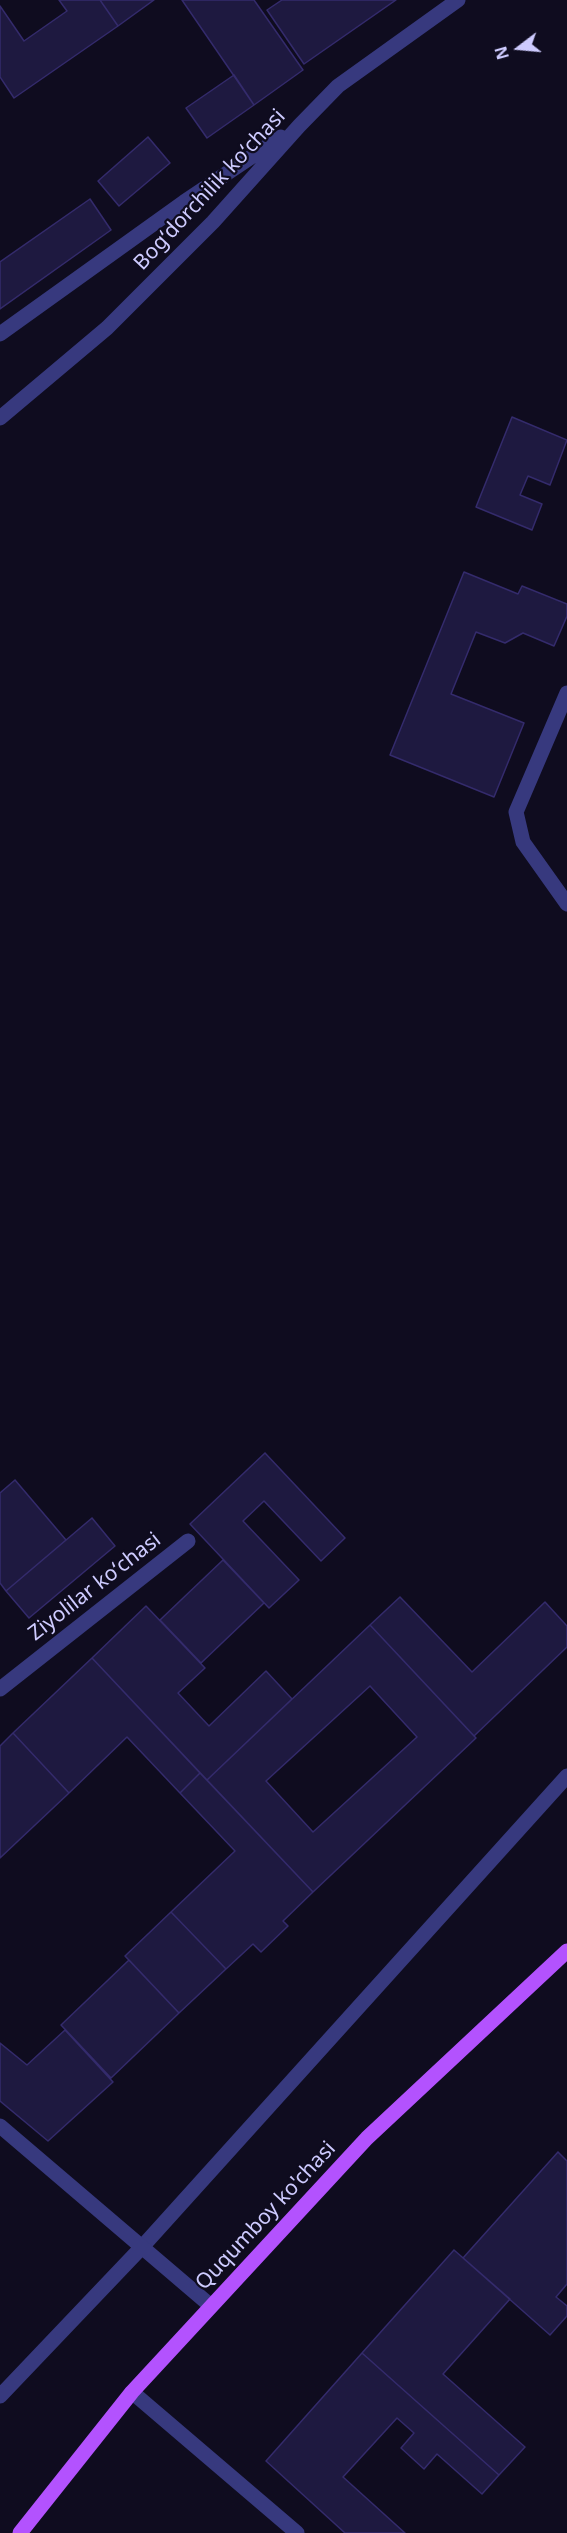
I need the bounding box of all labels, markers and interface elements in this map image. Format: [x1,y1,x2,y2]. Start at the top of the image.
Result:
north arrow [489,18,549,78]
text: N [489,44,514,62]
street label: Bogʻdorchilik koʻchasi [129,104,291,276]
street label: Ziyolilar koʻchasi [24,1528,166,1646]
street label: Ququmboy ko'chasi [191,2137,341,2295]

